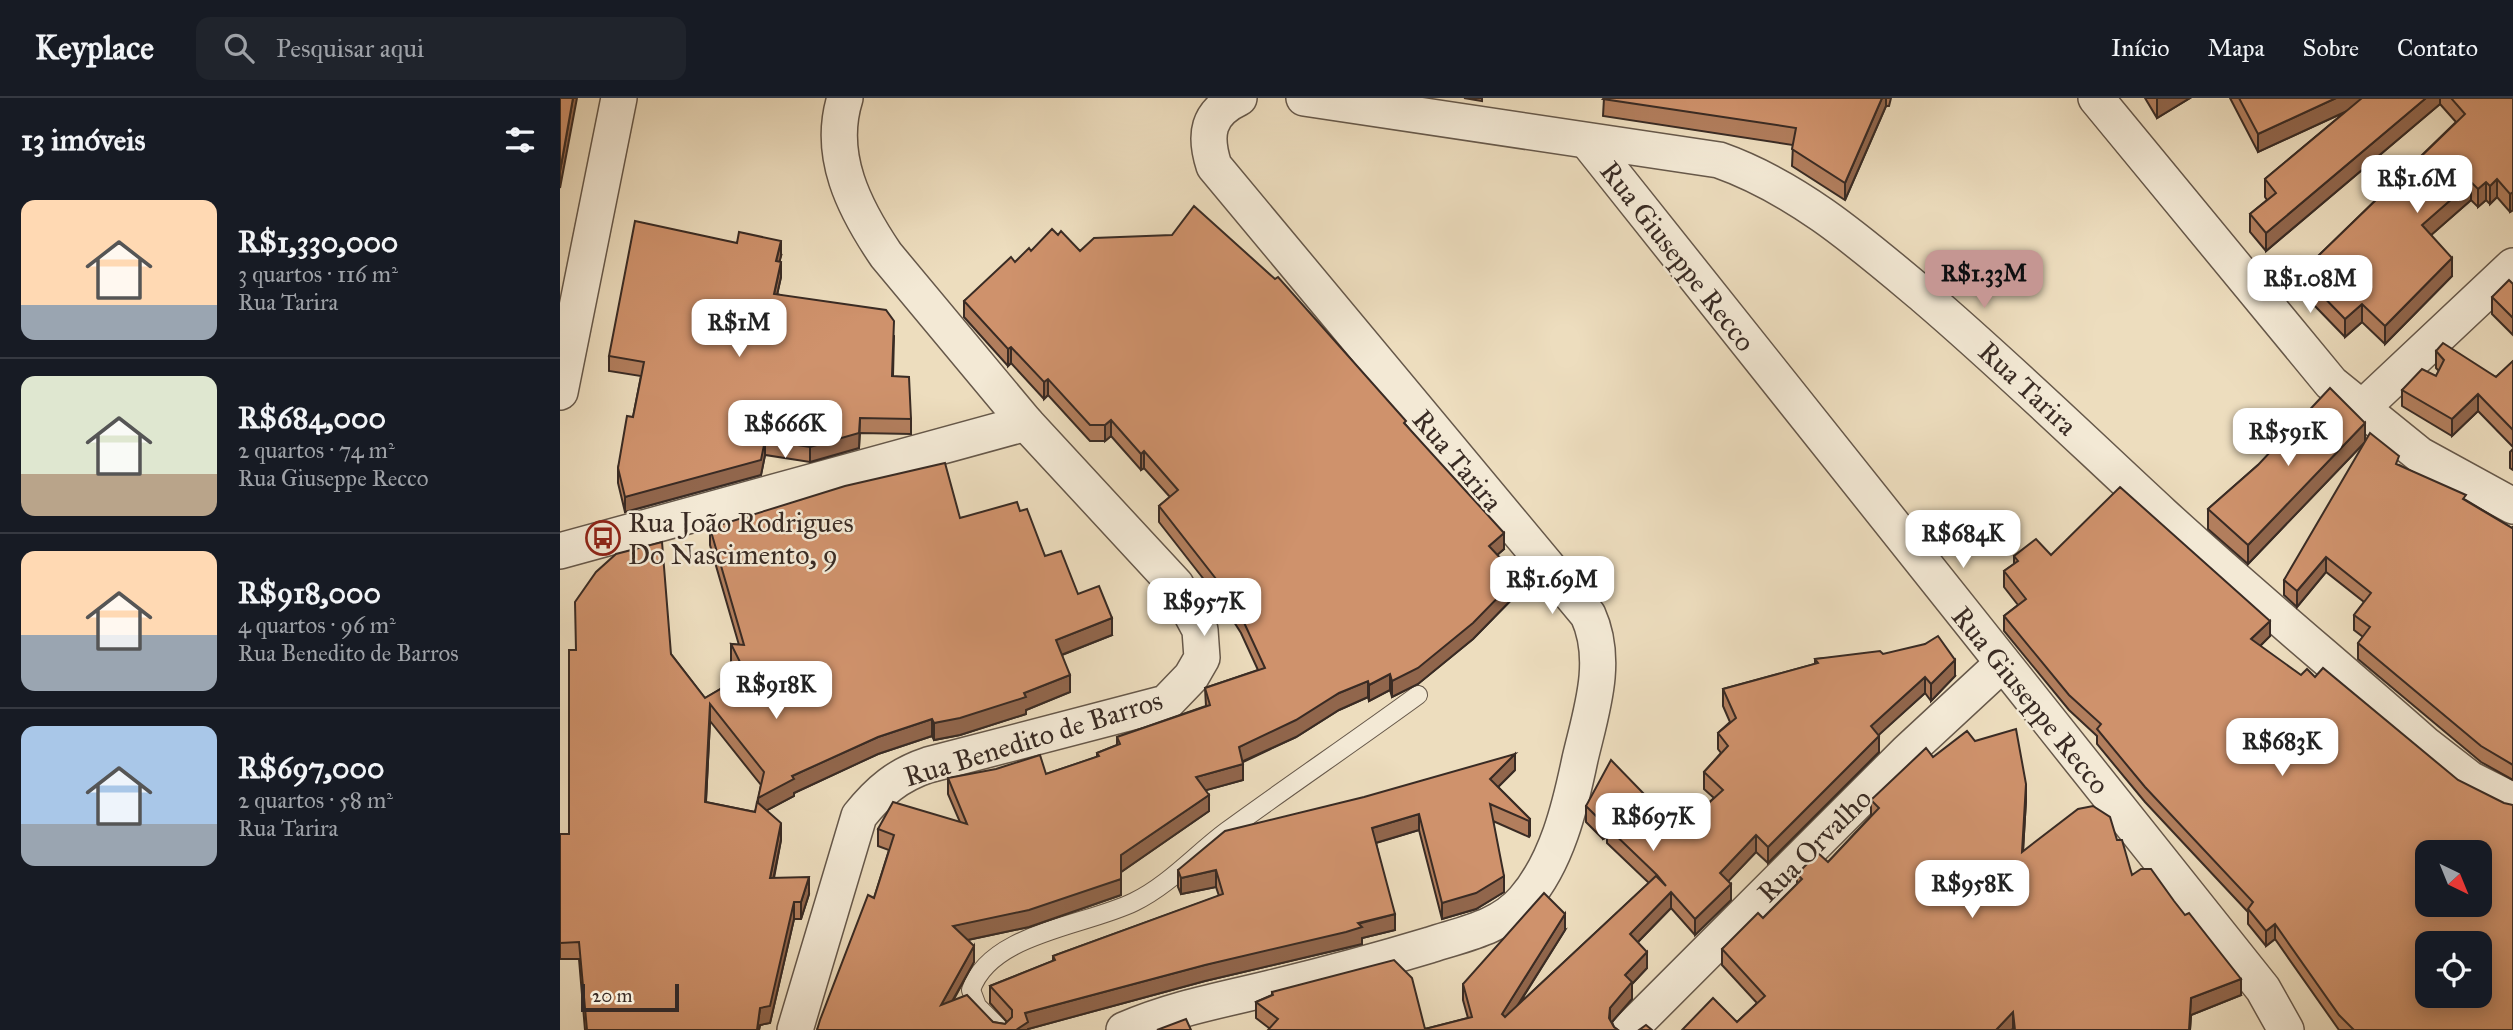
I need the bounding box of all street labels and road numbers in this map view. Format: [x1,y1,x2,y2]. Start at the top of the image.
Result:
street label: Rua Giuseppe Recco [1592,154,1763,358]
street label: Rua Tarira [1971,334,2084,443]
street label: Rua Tarira [1405,402,1510,518]
street label: Rua Giuseppe Recco [1944,599,2117,801]
street label: Rua Benedito de Barros [900,682,1167,794]
street label: Rua Orvalho [1750,781,1879,910]

